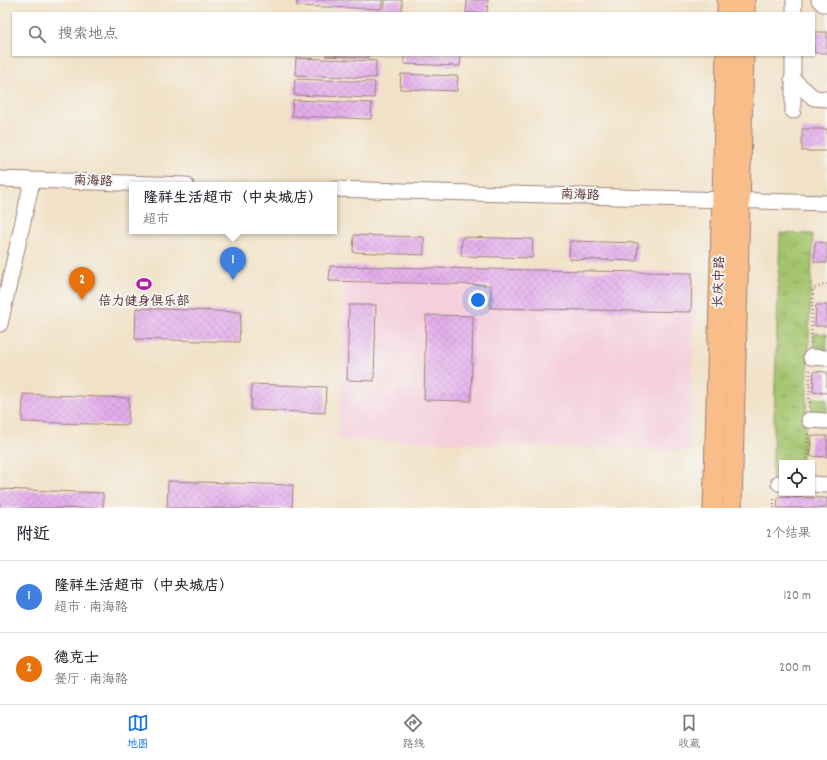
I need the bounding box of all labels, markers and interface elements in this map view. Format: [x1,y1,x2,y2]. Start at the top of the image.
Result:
search box [12,12,815,56]
icon: search [26,23,48,45]
text: 搜索地点 [58,24,118,46]
street label: 南海路 [73,172,113,192]
popup [129,182,337,234]
street label: 南海路 [560,186,600,206]
text: 隆祥生活超市（中央城店） [143,188,323,210]
text: 超市 [143,211,169,230]
pin: 1 [220,247,246,280]
street label: 长庆中路 [710,256,730,308]
pin: 2 [69,267,95,300]
sports icon: 倍力健身俱乐部 [135,275,153,293]
your location [468,290,488,310]
place label: 倍力健身俱乐部 [98,293,190,312]
map controls [779,460,815,496]
button: locate [779,460,815,496]
text: 附近 [16,524,50,548]
text: 2个结果 [766,525,811,544]
text: 隆祥生活超市（中央城店） [54,576,234,598]
text: 1 [28,587,30,606]
text: 120 m [783,587,811,606]
text: 超市 · 南海路 [54,599,128,618]
text: 德克士 [54,648,99,670]
text: 2 [26,659,32,678]
text: 200 m [779,659,811,678]
text: 餐厅 · 南海路 [54,671,128,690]
tab: 地图 [127,712,149,753]
tab: 路线 [402,712,424,753]
tab: 收藏 [678,712,700,753]

